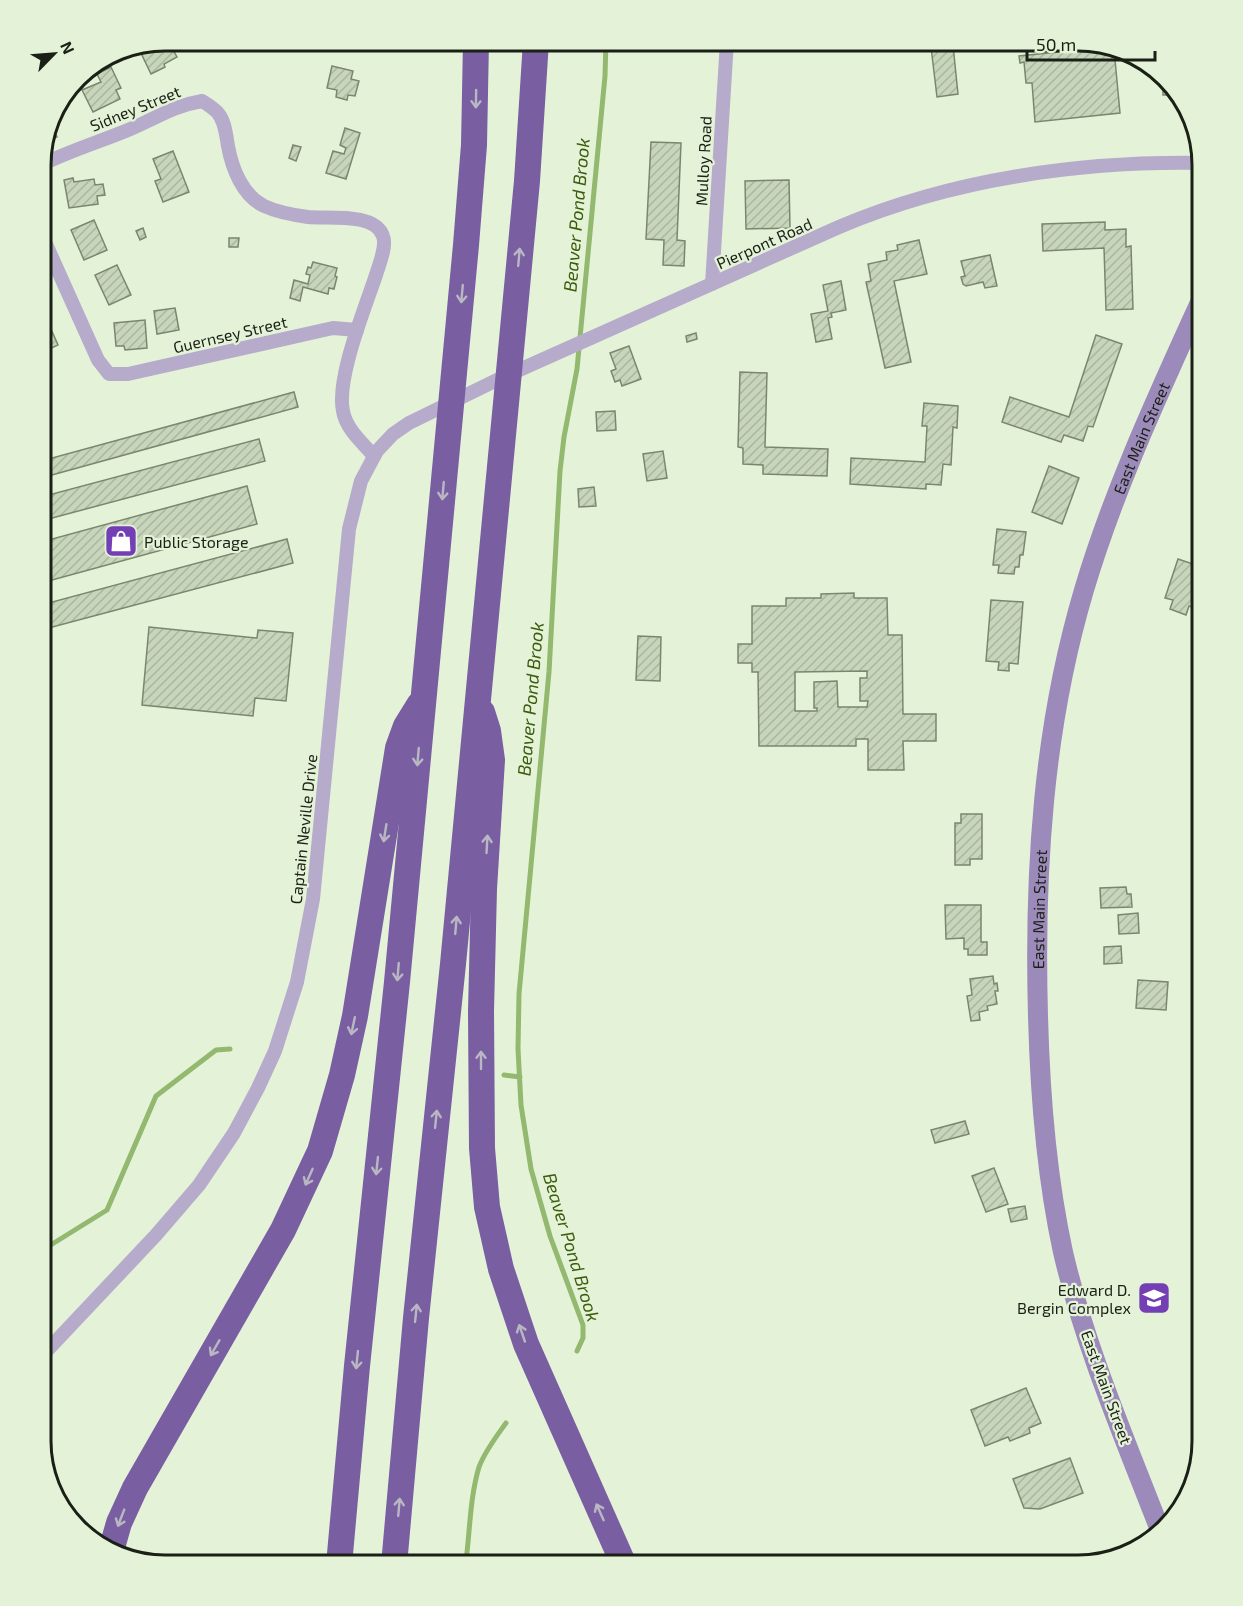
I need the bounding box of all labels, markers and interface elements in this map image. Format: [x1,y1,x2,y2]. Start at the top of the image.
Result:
north arrow [24,24,84,84]
scale bar [1027,24,1154,62]
text: 50 m [1036,33,1076,55]
text: N [57,38,79,57]
street label: Sidney Street [87,81,183,135]
one-way arrow [470,89,482,109]
street label: Mulloy Road [691,115,715,207]
water label: Beaver Pond Brook [558,137,594,293]
street label: Pierpont Road [713,213,815,273]
one-way arrow [514,248,525,268]
one-way arrow [456,283,467,303]
street label: Guernsey Street [171,312,289,356]
street label: East Main Street [1108,379,1172,497]
one-way arrow [437,480,448,500]
shop icon: Public Storage [103,523,139,559]
place label: Public Storage [144,532,249,551]
water label: Beaver Pond Brook [512,621,548,777]
one-way arrow [412,746,423,766]
street label: Captain Neville Drive [286,753,320,905]
one-way arrow [379,823,390,843]
one-way arrow [481,834,492,854]
street label: East Main Street [1028,849,1050,969]
one-way arrow [451,916,462,936]
one-way arrow [392,961,403,981]
one-way arrow [347,1015,358,1035]
one-way arrow [475,1050,487,1070]
one-way arrow [431,1110,442,1129]
one-way arrow [372,1155,383,1175]
one-way arrow [303,1167,315,1185]
water label: Beaver Pond Brook [539,1170,605,1324]
place label: Edward D. Bergin Complex [1017,1280,1132,1317]
school or university icon: Edward D. Bergin Complex [1136,1280,1172,1316]
one-way arrow [411,1304,422,1323]
one-way arrow [515,1325,526,1343]
street label: East Main Street [1078,1328,1136,1446]
one-way arrow [209,1338,220,1356]
one-way arrow [351,1349,362,1369]
one-way arrow [394,1498,405,1518]
one-way arrow [594,1504,605,1522]
one-way arrow [115,1508,126,1527]

